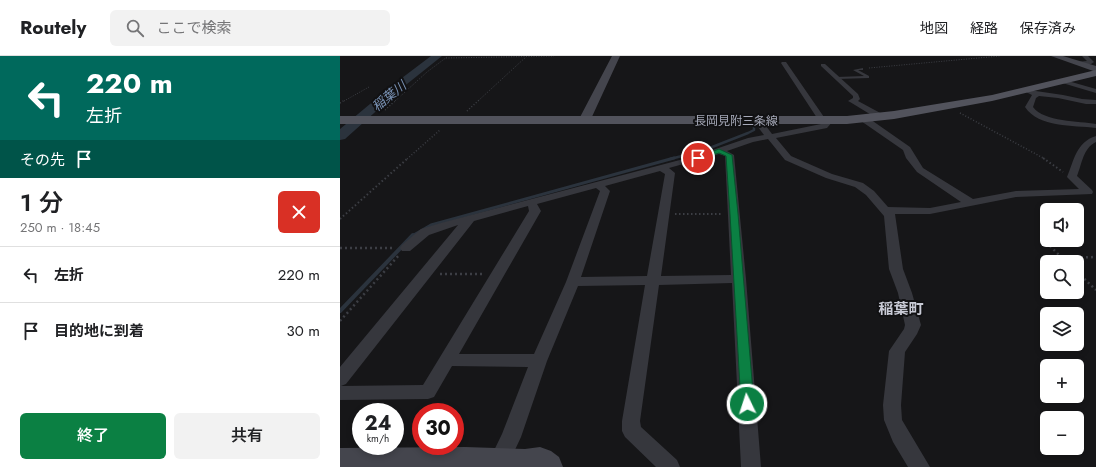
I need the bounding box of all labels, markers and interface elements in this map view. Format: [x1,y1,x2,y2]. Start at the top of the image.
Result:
search box [110,10,390,46]
text: Routely [20,14,86,41]
icon: search [124,17,146,39]
text: ここで検索 [156,17,231,39]
text: 地図 [920,18,948,38]
text: 経路 [970,18,998,38]
text: 保存済み [1020,18,1076,38]
text: 220 m [86,63,173,104]
icon: left [20,72,72,124]
water label: 稲葉川 [368,75,412,116]
text: 左折 [86,103,122,129]
street label: 長岡見附三条線 [694,112,778,130]
pin [681,141,715,175]
icon: arrive [687,147,709,169]
icon: arrive [73,148,95,170]
text: その先 [20,149,65,171]
text: 1 分 [20,185,63,220]
button: close [278,191,320,233]
map controls [1040,203,1084,455]
button: sound [1040,203,1084,247]
text: 250 m · 18:45 [20,218,100,237]
button: search [1040,255,1084,299]
icon: left [20,264,42,286]
text: 左折 [54,264,84,286]
text: 220 m [278,264,320,286]
district label: 稲葉町 [878,298,924,320]
button: layers [1040,307,1084,351]
icon: arrive [20,320,42,342]
text: 目的地に到着 [54,320,144,342]
text: 30 m [287,320,320,342]
button: + [1040,359,1084,403]
position arrow [726,383,768,425]
speed limit sign: 30 [412,403,464,455]
text: 24 [364,409,392,438]
button: − [1040,411,1084,455]
button: 終了 [20,413,166,459]
button: 共有 [174,413,320,459]
text: km/h [367,431,389,446]

